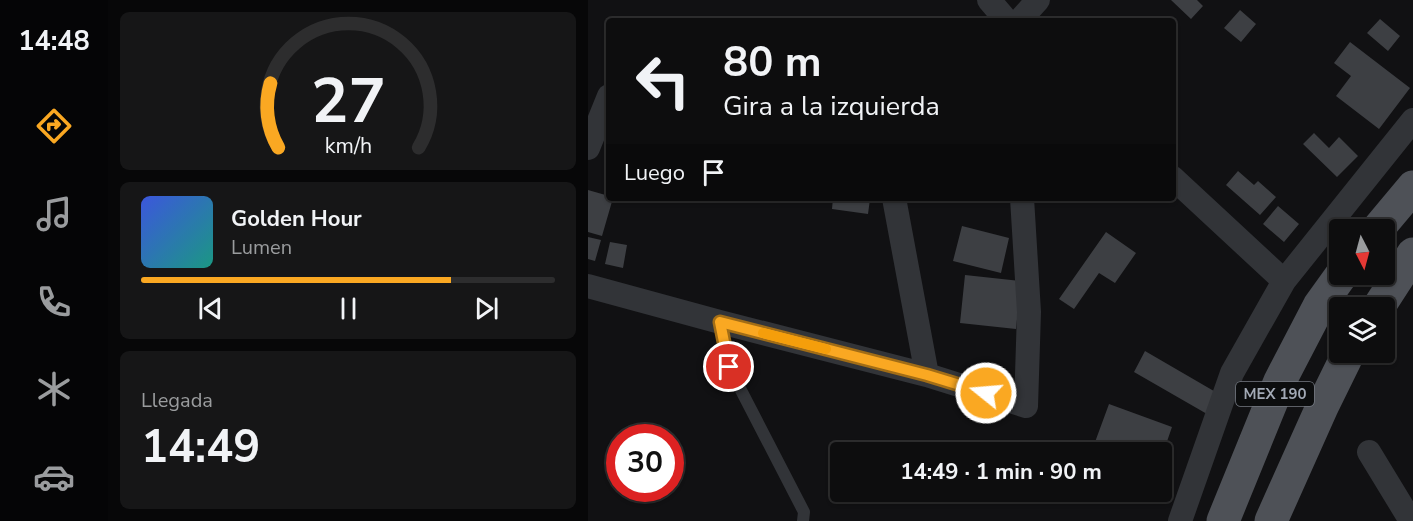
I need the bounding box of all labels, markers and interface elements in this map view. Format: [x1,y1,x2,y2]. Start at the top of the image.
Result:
text: 14:48 [18,23,90,60]
text: 80 m [723,34,822,91]
icon: left [624,42,702,120]
text: 27 [311,59,385,144]
text: Gira a la izquierda [723,88,940,125]
icon: directions [33,105,75,147]
text: km/h [324,131,372,161]
icon: arrive [697,156,730,189]
text: Luego [624,158,685,188]
icon: music [33,193,75,235]
text: Golden Hour [231,204,362,234]
north arrow [1329,219,1395,285]
map controls [1329,219,1395,363]
text: Lumen [231,234,292,261]
icon: phone [33,281,75,323]
icon: previous [194,292,227,325]
icon: pause [332,292,365,325]
icon: next [470,292,503,325]
button: layers [1329,297,1395,363]
pin [703,341,754,392]
icon: arrive [712,350,745,383]
position arrow [954,361,1018,425]
icon: climate [33,368,75,410]
road number: MEX 190 [1236,382,1314,406]
text: Llegada [141,387,213,414]
text: 14:49 [141,417,260,478]
speed limit sign: 30 [606,424,684,502]
icon: car [33,456,75,498]
text: 14:49 · 1 min · 90 m [900,457,1102,487]

